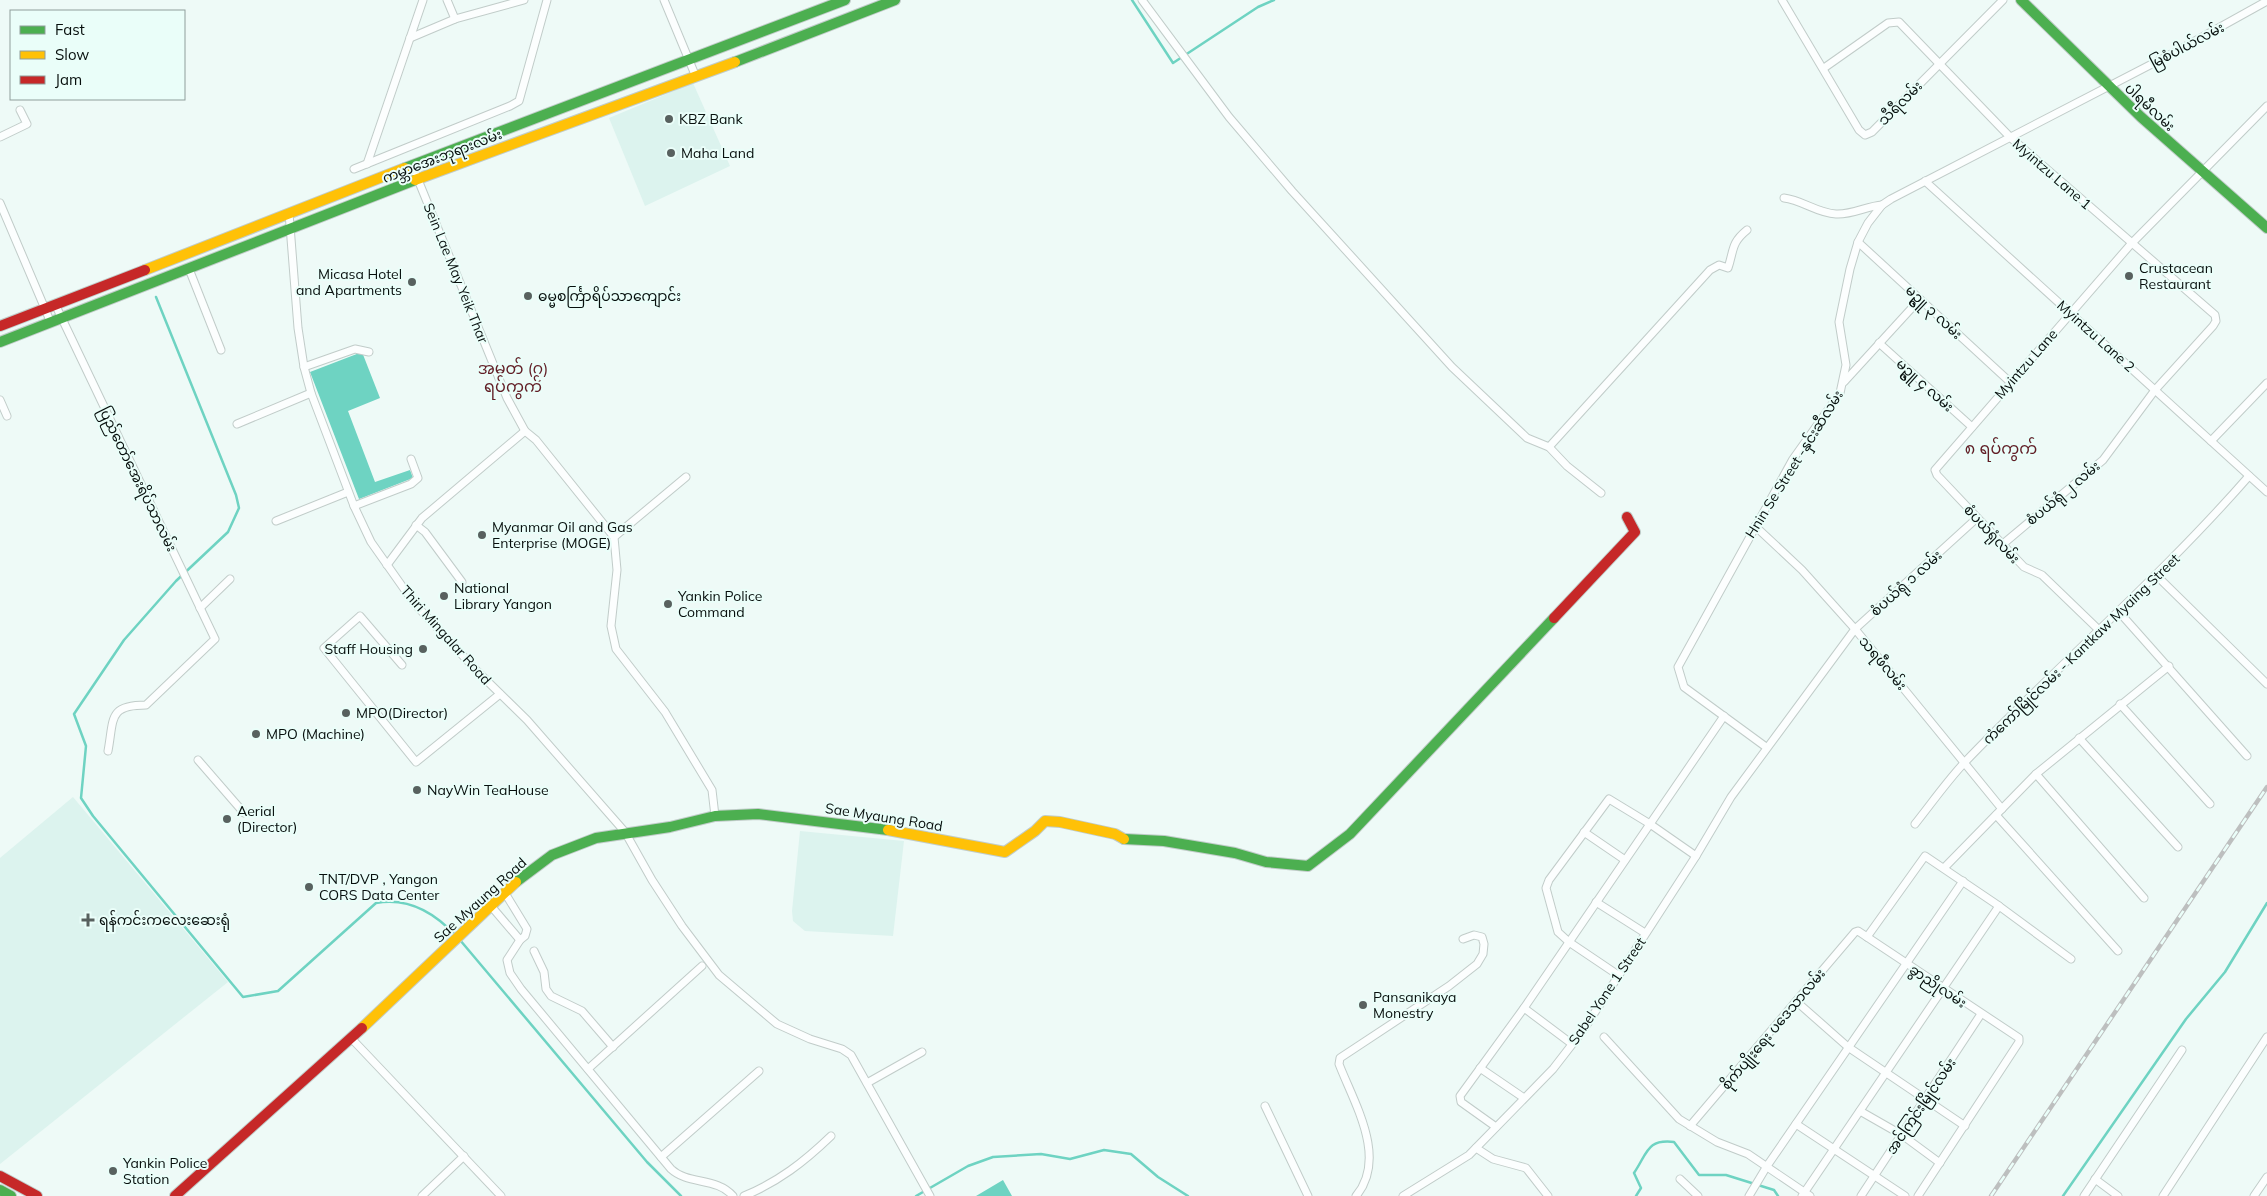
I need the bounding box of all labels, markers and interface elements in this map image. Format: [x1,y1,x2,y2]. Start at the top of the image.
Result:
legend [10,10,185,100]
street label: မြစံပါယ်လမ်း [2146,17,2228,75]
text: Fast [55,20,85,39]
text: Slow [55,45,89,64]
text: Jam [55,70,82,89]
street label: သီရီလမ်း [1873,76,1928,131]
street label: ပါရမီလမ်း [2119,78,2180,137]
place label: KBZ Bank [679,110,744,128]
marker: KBZ Bank [663,113,675,125]
street label: ကမ္ဘာအေးဘုရားလမ်း [379,124,505,190]
street label: Myintzu Lane 1 [2009,135,2095,213]
place label: Maha Land [681,144,754,162]
marker: Maha Land [665,147,677,159]
street label: Sein Lae May Yeik Thar [420,200,493,347]
place label: Crustacean Restaurant [2139,259,2213,293]
place label: Micasa Hotel and Apartments [296,265,402,299]
marker: Crustacean Restaurant [2123,270,2135,282]
marker: Micasa Hotel and Apartments [406,276,418,288]
street label: မဥ္ဇူ ၃ လမ်း [1900,280,1967,345]
place label: ဓမ္မစင်္ကြာရိပ်သာကျောင်း [538,286,681,308]
marker: ဓမ္မစင်္ကြာရိပ်သာကျောင်း [522,290,534,302]
street label: Myintzu Lane 2 [2053,296,2139,376]
street label: Myintzu Lane [1991,325,2061,403]
street label: မဥ္ဇူ ၄ လမ်း [1891,354,1958,418]
district label: အမှတ် (၇) ရပ်ကွက် [478,357,548,400]
street label: Hnin Se Street -နှင်းဆီလမ်း [1740,386,1850,543]
street label: ပြည်တော်အေးရိပ်သာလမ်း [92,403,182,556]
district label: ၈ ရပ်ကွက် [1965,437,2037,462]
street label: စံပယ်ရုံ ၂ လမ်း [2022,456,2106,531]
street label: စံပယ်ရုံလမ်း [1958,500,2025,569]
place label: Myanmar Oil and Gas Enterprise (MOGE) [492,518,633,552]
marker: Myanmar Oil and Gas Enterprise (MOGE) [476,529,488,541]
street label: စံပယ်ရုံ ၁ လမ်း [1866,545,1948,622]
street label: ကံကော်မြိုင်လမ်း - Kantkaw Myaing Street [1978,549,2185,750]
place label: National Library Yangon [454,579,552,613]
street label: Thiri Mingalar Road [397,582,495,688]
place label: Yankin Police Command [677,587,762,621]
marker: National Library Yangon [438,590,450,602]
marker: Yankin Police Command [662,598,674,610]
street label: သရဖီလမ်း [1853,632,1912,696]
place label: Staff Housing [324,640,413,658]
marker: Staff Housing [417,643,429,655]
place label: MPO(Director) [356,704,448,722]
marker: MPO(Director) [340,707,352,719]
place label: MPO (Machine) [266,725,365,743]
marker: MPO (Machine) [250,728,262,740]
place label: NayWin TeaHouse [427,781,549,799]
marker: NayWin TeaHouse [411,784,423,796]
street label: Sae Myaung Road [824,799,944,835]
place label: Aerial (Director) [237,802,297,836]
marker: Aerial (Director) [221,813,233,825]
street label: Sae Myaung Road [430,854,530,946]
place label: TNT/DVP , Yangon CORS Data Center [319,870,440,904]
marker: TNT/DVP , Yangon CORS Data Center [303,881,315,893]
place label: ရန်ကင်းကလေးဆေးရုံ [99,910,230,932]
marker: ရန်ကင်းကလေးဆေးရုံ [81,913,95,927]
street label: Sabel Yone 1 Street [1564,934,1650,1048]
street label: ခွာညိုလမ်း [1904,960,1971,1014]
street label: စိုက်ပျိုးရေး ပဒေသာလမ်း [1716,964,1831,1095]
place label: Pansanikaya Monestry [1373,988,1456,1022]
marker: Pansanikaya Monestry [1357,999,1369,1011]
street label: အင်ကြင်းမြိုင်လမ်း [1881,1054,1962,1159]
place label: Yankin Police Station [122,1154,207,1188]
marker: Yankin Police Station [107,1165,119,1177]

